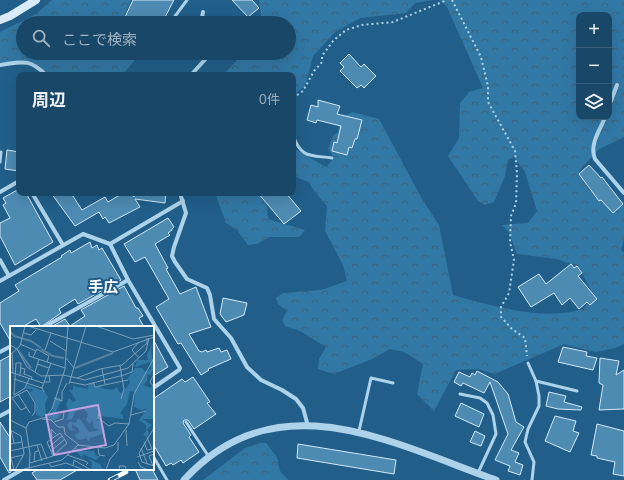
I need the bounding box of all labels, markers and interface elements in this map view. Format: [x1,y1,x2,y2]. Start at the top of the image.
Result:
map controls [576,12,612,120]
button: + [576,12,612,48]
search box [16,16,296,60]
icon: search [30,27,52,49]
text: ここで検索 [62,30,137,49]
button: − [576,48,612,84]
button: layers [576,84,612,120]
text: 周辺 [32,90,66,110]
text: 0件 [259,91,280,107]
district label: 手広 [88,277,118,296]
inset map [10,326,154,470]

